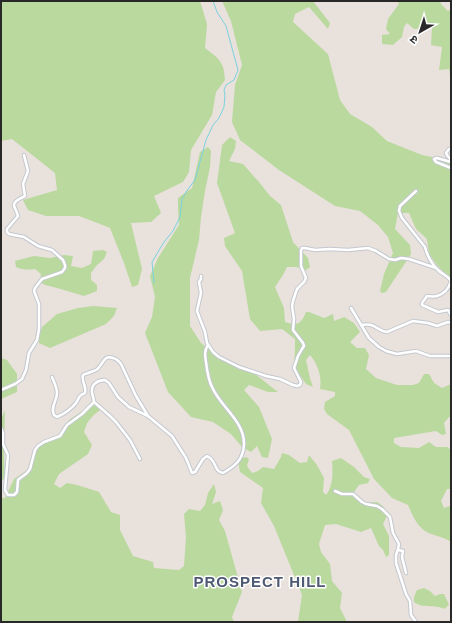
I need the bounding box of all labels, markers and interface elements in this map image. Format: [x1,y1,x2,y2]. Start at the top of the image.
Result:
north arrow [400,12,440,52]
text: उ [407,33,420,46]
district label: PROSPECT HILL [193,573,327,590]

